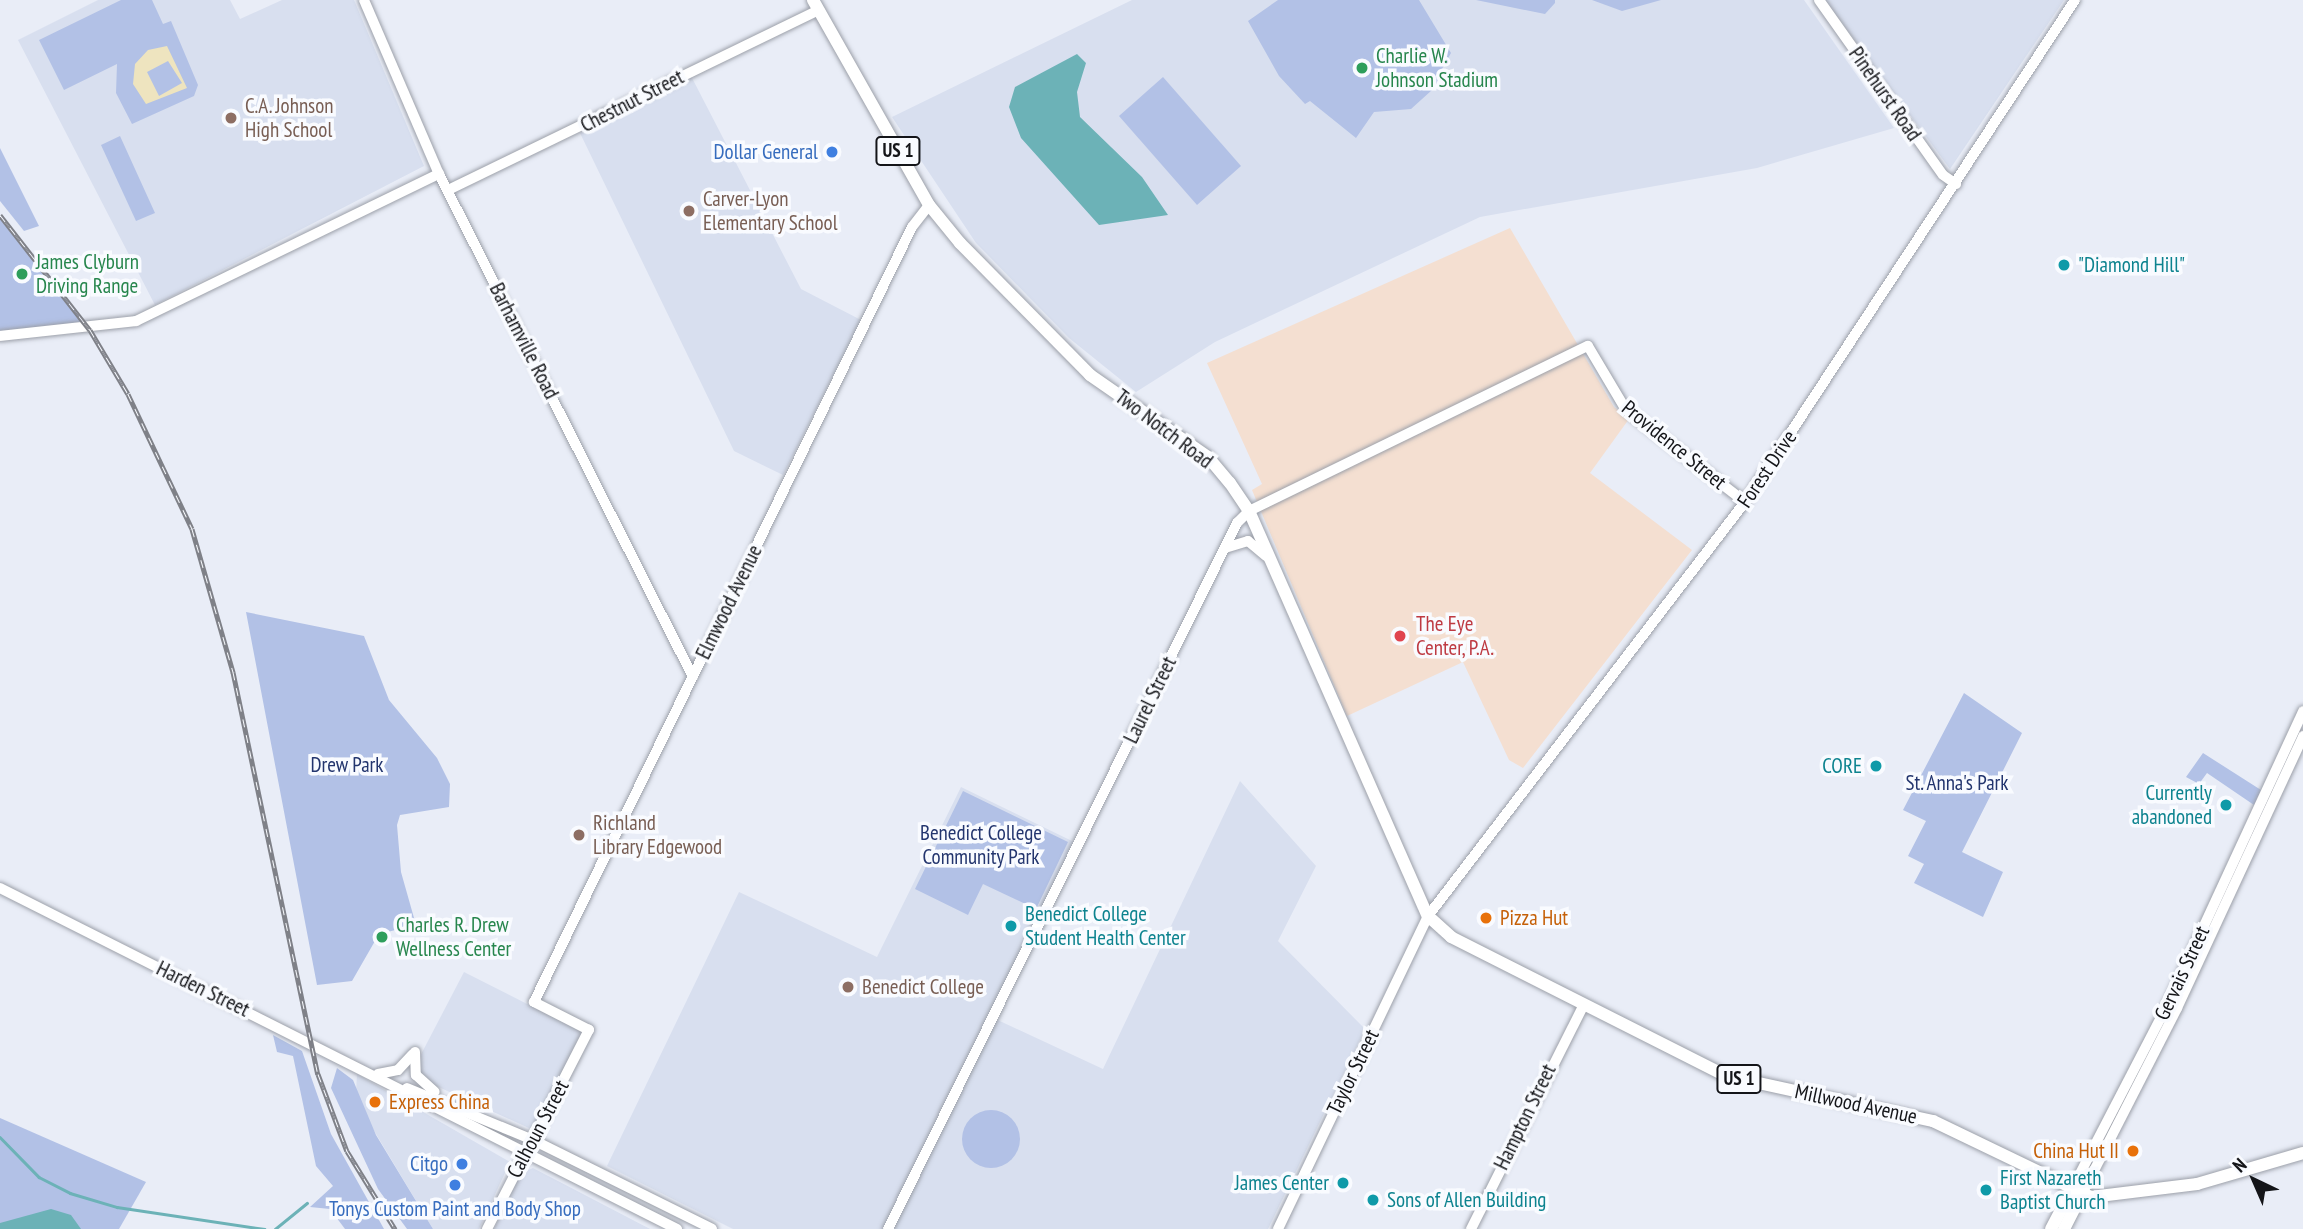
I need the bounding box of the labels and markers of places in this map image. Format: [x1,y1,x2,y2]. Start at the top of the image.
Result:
place label: Charlie W. Johnson Stadium [1376,43,1498,93]
marker: Charlie W. Johnson Stadium [1354,60,1370,76]
place label: C.A. Johnson High School [245,93,335,143]
marker: C.A. Johnson High School [223,110,239,126]
place label: Dollar General [714,139,818,165]
marker: Dollar General [824,144,840,160]
place label: Carver-Lyon Elementary School [703,186,838,236]
marker: Carver-Lyon Elementary School [681,203,697,219]
place label: James Clyburn Driving Range [36,249,139,299]
place label: "Diamond Hill" [2078,252,2185,278]
marker: "Diamond Hill" [2056,257,2072,273]
marker: James Clyburn Driving Range [14,266,30,282]
place label: The Eye Center, P.A. [1416,611,1495,661]
marker: The Eye Center, P.A. [1390,626,1410,646]
place label: CORE [1822,753,1862,779]
marker: CORE [1868,758,1884,774]
place label: Currently abandoned [2132,780,2212,830]
marker: Currently abandoned [2218,797,2234,813]
place label: Richland Library Edgewood [593,810,723,860]
marker: Richland Library Edgewood [571,827,587,843]
place label: Benedict College Student Health Center [1025,901,1186,951]
place label: Pizza Hut [1500,905,1568,931]
marker: Pizza Hut [1478,910,1494,926]
place label: Charles R. Drew Wellness Center [396,912,511,962]
marker: Benedict College Student Health Center [1003,918,1019,934]
marker: Charles R. Drew Wellness Center [374,929,390,945]
place label: Benedict College [862,974,984,1000]
marker: Benedict College [840,979,856,995]
place label: Express China [389,1089,490,1115]
marker: Express China [367,1094,383,1110]
place label: China Hut II [2033,1138,2119,1164]
marker: China Hut II [2125,1143,2141,1159]
place label: Citgo [410,1151,448,1177]
marker: Citgo [454,1156,470,1172]
place label: First Nazareth Baptist Church [2000,1165,2106,1215]
place label: James Center [1235,1170,1329,1196]
marker: James Center [1335,1175,1351,1191]
marker: Tonys Custom Paint and Body Shop [447,1177,463,1193]
marker: First Nazareth Baptist Church [1978,1182,1994,1198]
place label: Sons of Allen Building [1387,1187,1547,1213]
marker: Sons of Allen Building [1365,1192,1381,1208]
place label: Tonys Custom Paint and Body Shop [329,1196,581,1222]

